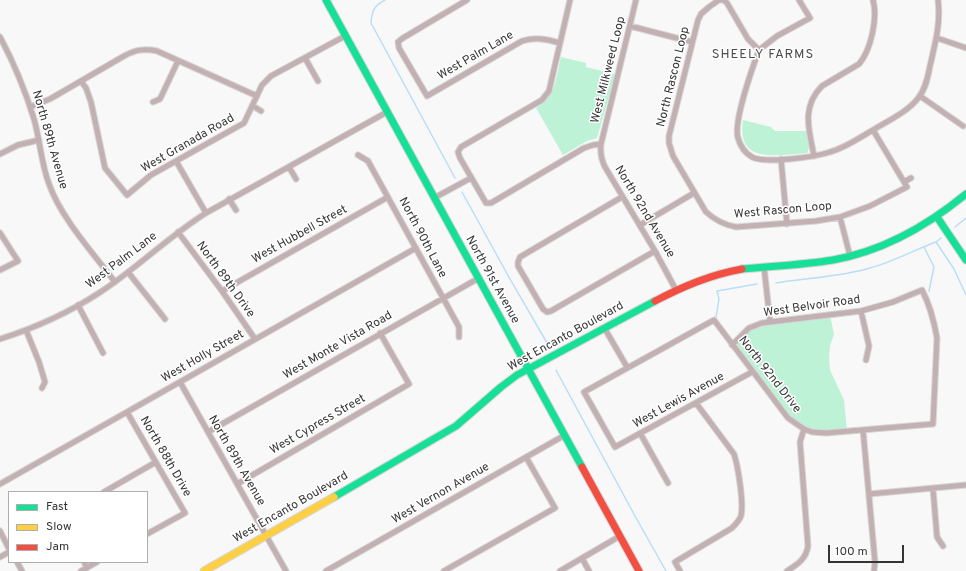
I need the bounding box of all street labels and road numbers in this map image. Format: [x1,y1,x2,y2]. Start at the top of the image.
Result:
street label: West Milkweed Loop [589,15,629,125]
street label: North Rascon Loop [655,25,693,129]
street label: West Palm Lane [435,28,517,84]
street label: North 89th Avenue [28,89,70,191]
street label: West Granada Road [139,111,237,177]
street label: North 92nd Avenue [611,163,677,261]
street label: North 90th Lane [395,195,449,281]
street label: West Rascon Loop [734,200,832,222]
street label: West Hubbell Street [250,203,350,267]
street label: West Palm Lane [84,230,160,292]
street label: North 91st Avenue [462,234,522,326]
street label: North 89th Drive [193,239,257,321]
street label: West Belvoir Road [763,293,861,321]
street label: West Encanto Boulevard [506,299,626,375]
street label: West Monte Vista Road [281,309,395,383]
street label: West Holly Street [159,328,247,386]
street label: North 92nd Drive [735,334,803,416]
street label: West Lewis Avenue [631,370,727,432]
street label: West Cypress Street [268,392,368,458]
street label: North 89th Avenue [204,413,268,509]
street label: North 88th Drive [136,414,194,500]
street label: West Vernon Avenue [390,460,492,528]
street label: West Encanto Boulevard [231,469,351,547]

